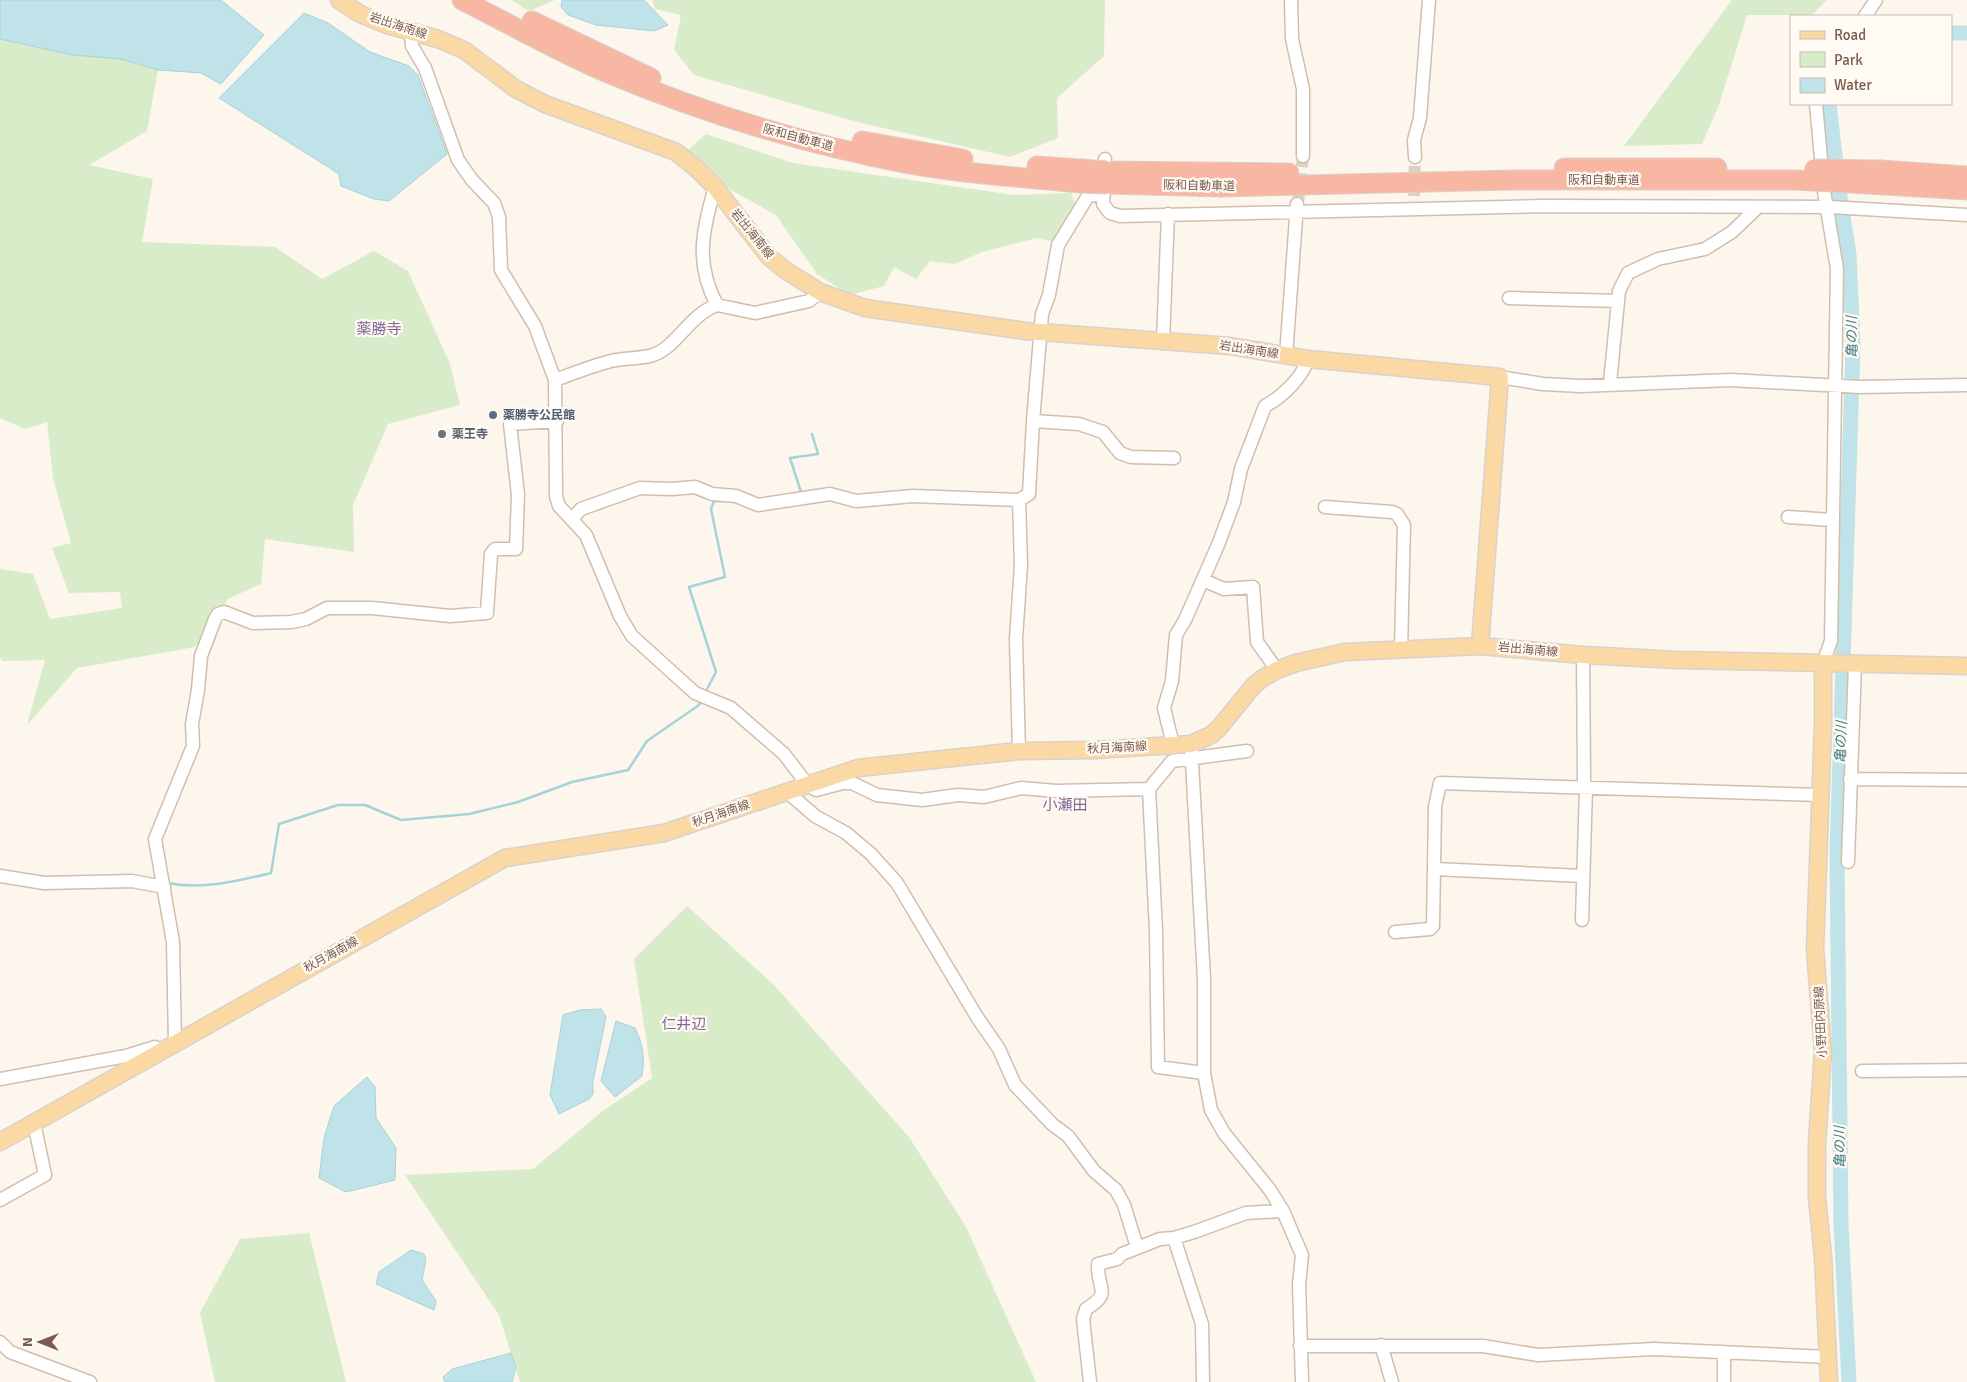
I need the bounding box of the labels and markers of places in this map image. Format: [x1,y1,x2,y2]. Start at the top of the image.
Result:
place label: 薬勝寺公民館 [503,408,575,423]
marker: 薬勝寺公民館 [487,409,499,421]
place label: 薬王寺 [452,427,488,442]
marker: 薬王寺 [436,428,448,440]

